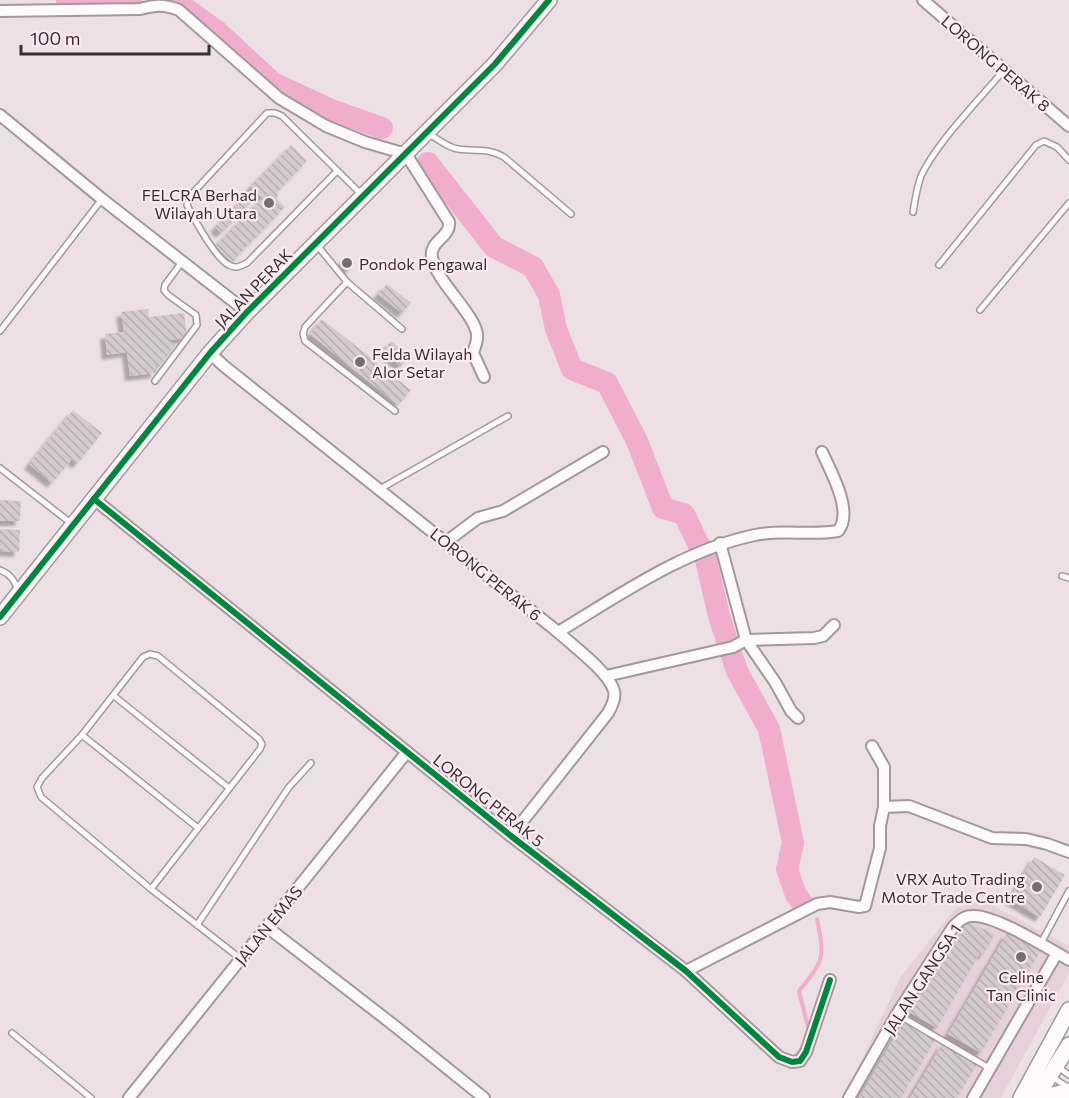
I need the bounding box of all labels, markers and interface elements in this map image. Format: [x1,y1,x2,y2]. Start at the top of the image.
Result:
street label: LORONG PERAK 8 [938,11,1054,115]
scale bar [21,18,208,56]
text: 100 m [30,27,80,49]
place label: FELCRA Berhad Wilayah Utara [142,185,257,222]
marker: FELCRA Berhad Wilayah Utara [262,196,276,210]
street label: JALAN PERAK [210,244,296,332]
place label: Pondok Pengawal [359,254,487,273]
marker: Pondok Pengawal [340,256,354,270]
place label: Felda Wilayah Alor Setar [372,344,472,381]
marker: Felda Wilayah Alor Setar [353,355,367,369]
street label: LORONG PERAK 6 [427,523,545,625]
street label: LORONG PERAK 5 [430,750,548,850]
place label: VRX Auto Trading Motor Trade Centre [881,869,1025,906]
marker: VRX Auto Trading Motor Trade Centre [1030,880,1044,894]
street label: JALAN EMAS [230,882,306,968]
street label: JALAN GANGSA 1 [879,920,965,1038]
marker: Celine Tan Clinic [1014,950,1028,964]
place label: Celine Tan Clinic [986,967,1056,1004]

